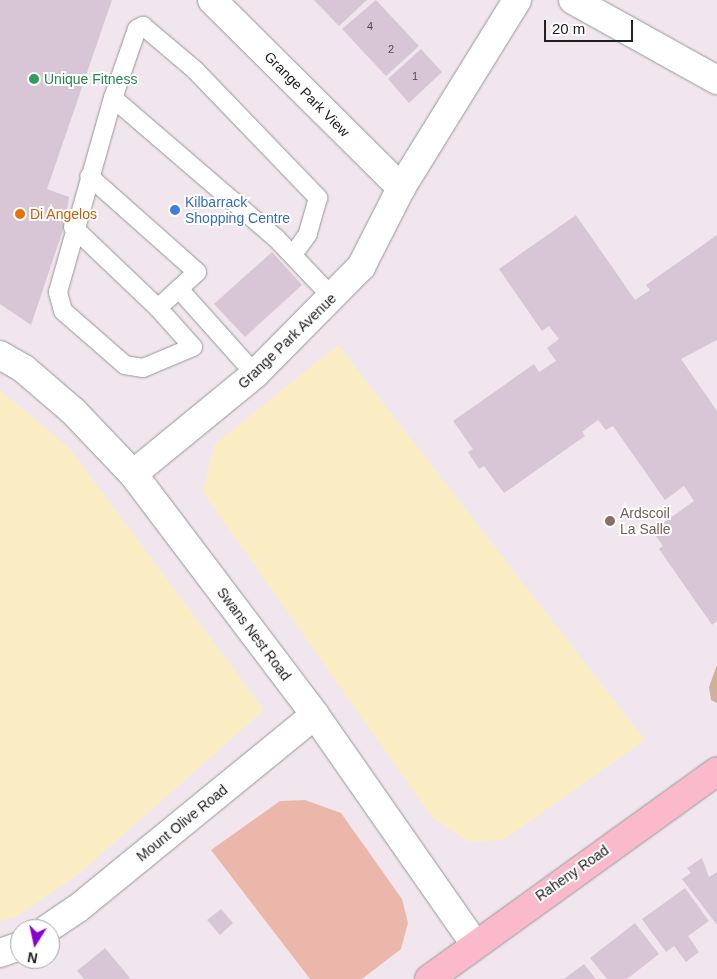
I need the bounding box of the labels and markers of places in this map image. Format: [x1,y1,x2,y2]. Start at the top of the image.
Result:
place label: Unique Fitness [44,71,137,87]
marker: Unique Fitness [28,73,40,85]
place label: Kilbarrack Shopping Centre [185,194,290,226]
marker: Kilbarrack Shopping Centre [169,204,181,216]
place label: Di Angelos [30,206,98,222]
marker: Di Angelos [14,208,26,220]
place label: Ardscoil La Salle [620,505,671,538]
marker: Ardscoil La Salle [604,515,616,527]

